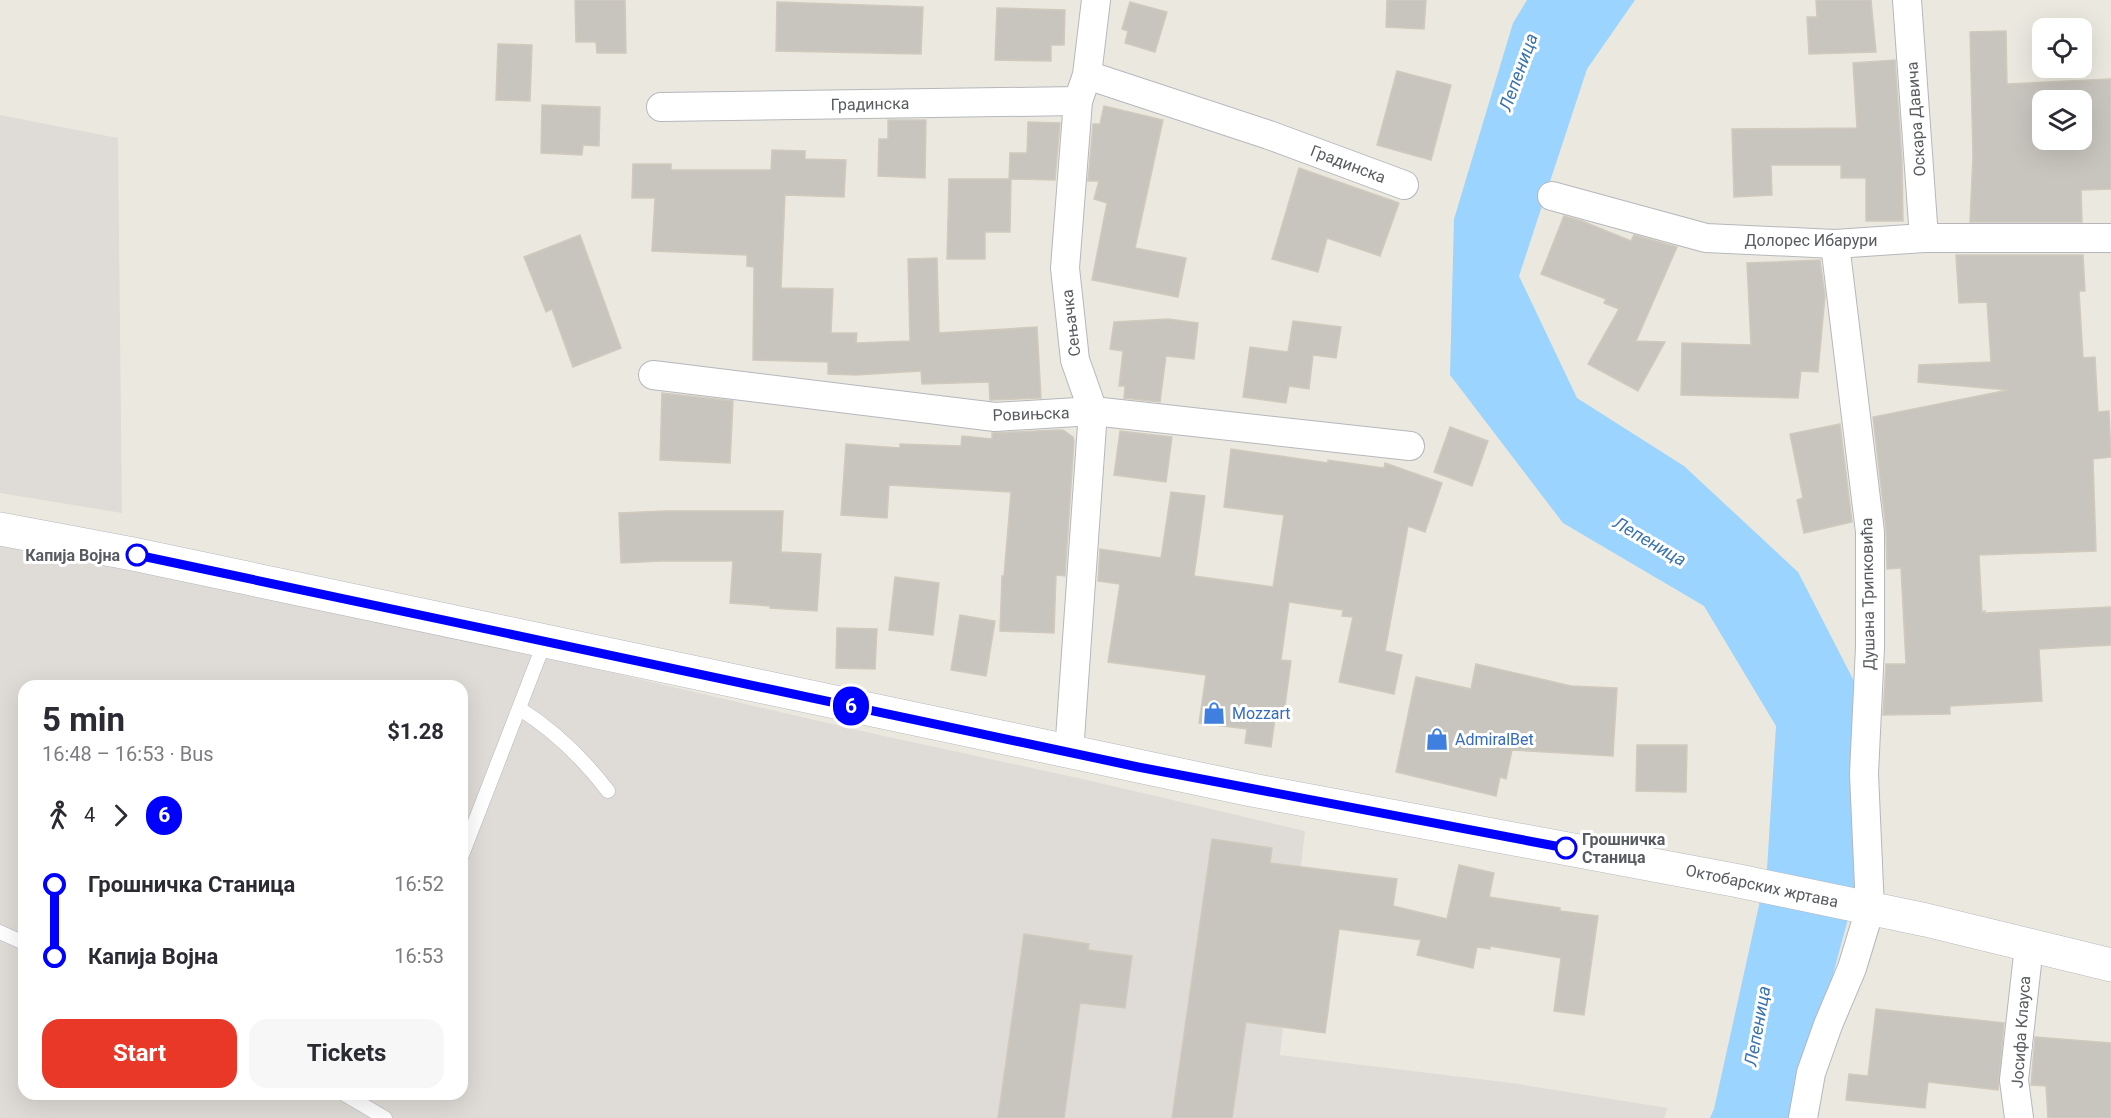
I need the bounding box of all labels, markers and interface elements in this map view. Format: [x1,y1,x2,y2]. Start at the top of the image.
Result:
map controls [2032,18,2092,150]
button: locate [2032,18,2092,78]
water label: Лепеница [1494,30,1542,115]
street label: Оскара Давича [1903,61,1929,177]
button: layers [2032,90,2092,150]
street label: Градинска [830,94,910,114]
street label: Градинска [1308,141,1388,187]
street label: Долорес Ибарури [1745,231,1877,250]
street label: Сењачка [1057,288,1085,358]
street label: Ровињска [992,403,1070,425]
water label: Лепеница [1609,511,1690,570]
street label: Душана Трипковића [1857,517,1879,671]
marker: Капија Војна [126,544,148,566]
place label: Капија Војна [25,546,120,565]
line badge: 6 [832,686,870,726]
text: 6 [845,694,857,718]
text: 5 min [42,700,125,739]
shop icon: Mozzart [1201,700,1227,726]
place label: Mozzart [1232,704,1291,723]
text: $1.28 [387,719,444,744]
shop icon: AdmiralBet [1424,726,1450,752]
place label: AdmiralBet [1455,730,1534,749]
text: 16:48 – 16:53 · Bus [42,742,214,766]
icon: walk [42,799,75,832]
icon: forward [104,799,137,832]
text: 4 [84,803,95,827]
text: 6 [158,803,170,827]
place label: Грошничка Станица [1582,830,1666,867]
marker: Грошничка Станица [1555,837,1577,859]
street label: Октобарских жртава [1684,861,1840,911]
text: Грошничка Станица [88,872,295,897]
text: 16:52 [394,872,444,896]
text: Капија Војна [88,944,218,969]
text: 16:53 [394,944,444,968]
street label: Јосифа Клауса [2008,975,2034,1089]
water label: Лепеница [1739,984,1774,1069]
button: Start [42,1019,237,1088]
button: Tickets [249,1019,444,1088]

